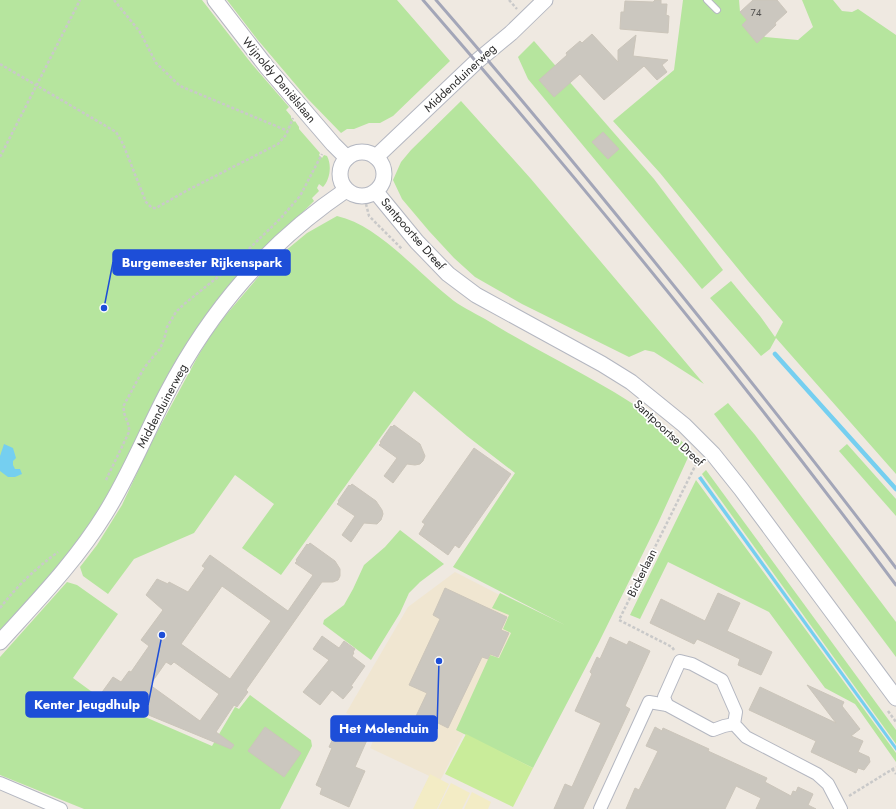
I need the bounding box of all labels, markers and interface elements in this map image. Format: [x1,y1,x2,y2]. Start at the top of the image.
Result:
house number: 74 [750,5,762,20]
street label: Wijnoldy Daniëlslaan [238,33,320,127]
street label: Middenduinerweg [420,40,500,116]
street label: Santpoortse Dreef [376,194,450,275]
callout: Burgemeester Rijkenspark [113,250,290,275]
text: Burgemeester Rijkenspark [122,253,283,272]
street label: Middenduinerweg [132,361,192,451]
street label: Santpoortse Dreef [630,395,709,471]
street label: Bickerlaan [623,546,661,600]
callout: Kenter Jeugdhulp [26,692,148,717]
text: Kenter Jeugdhulp [34,695,140,714]
callout: Het Molenduin [331,716,437,741]
text: Het Molenduin [339,719,429,738]

